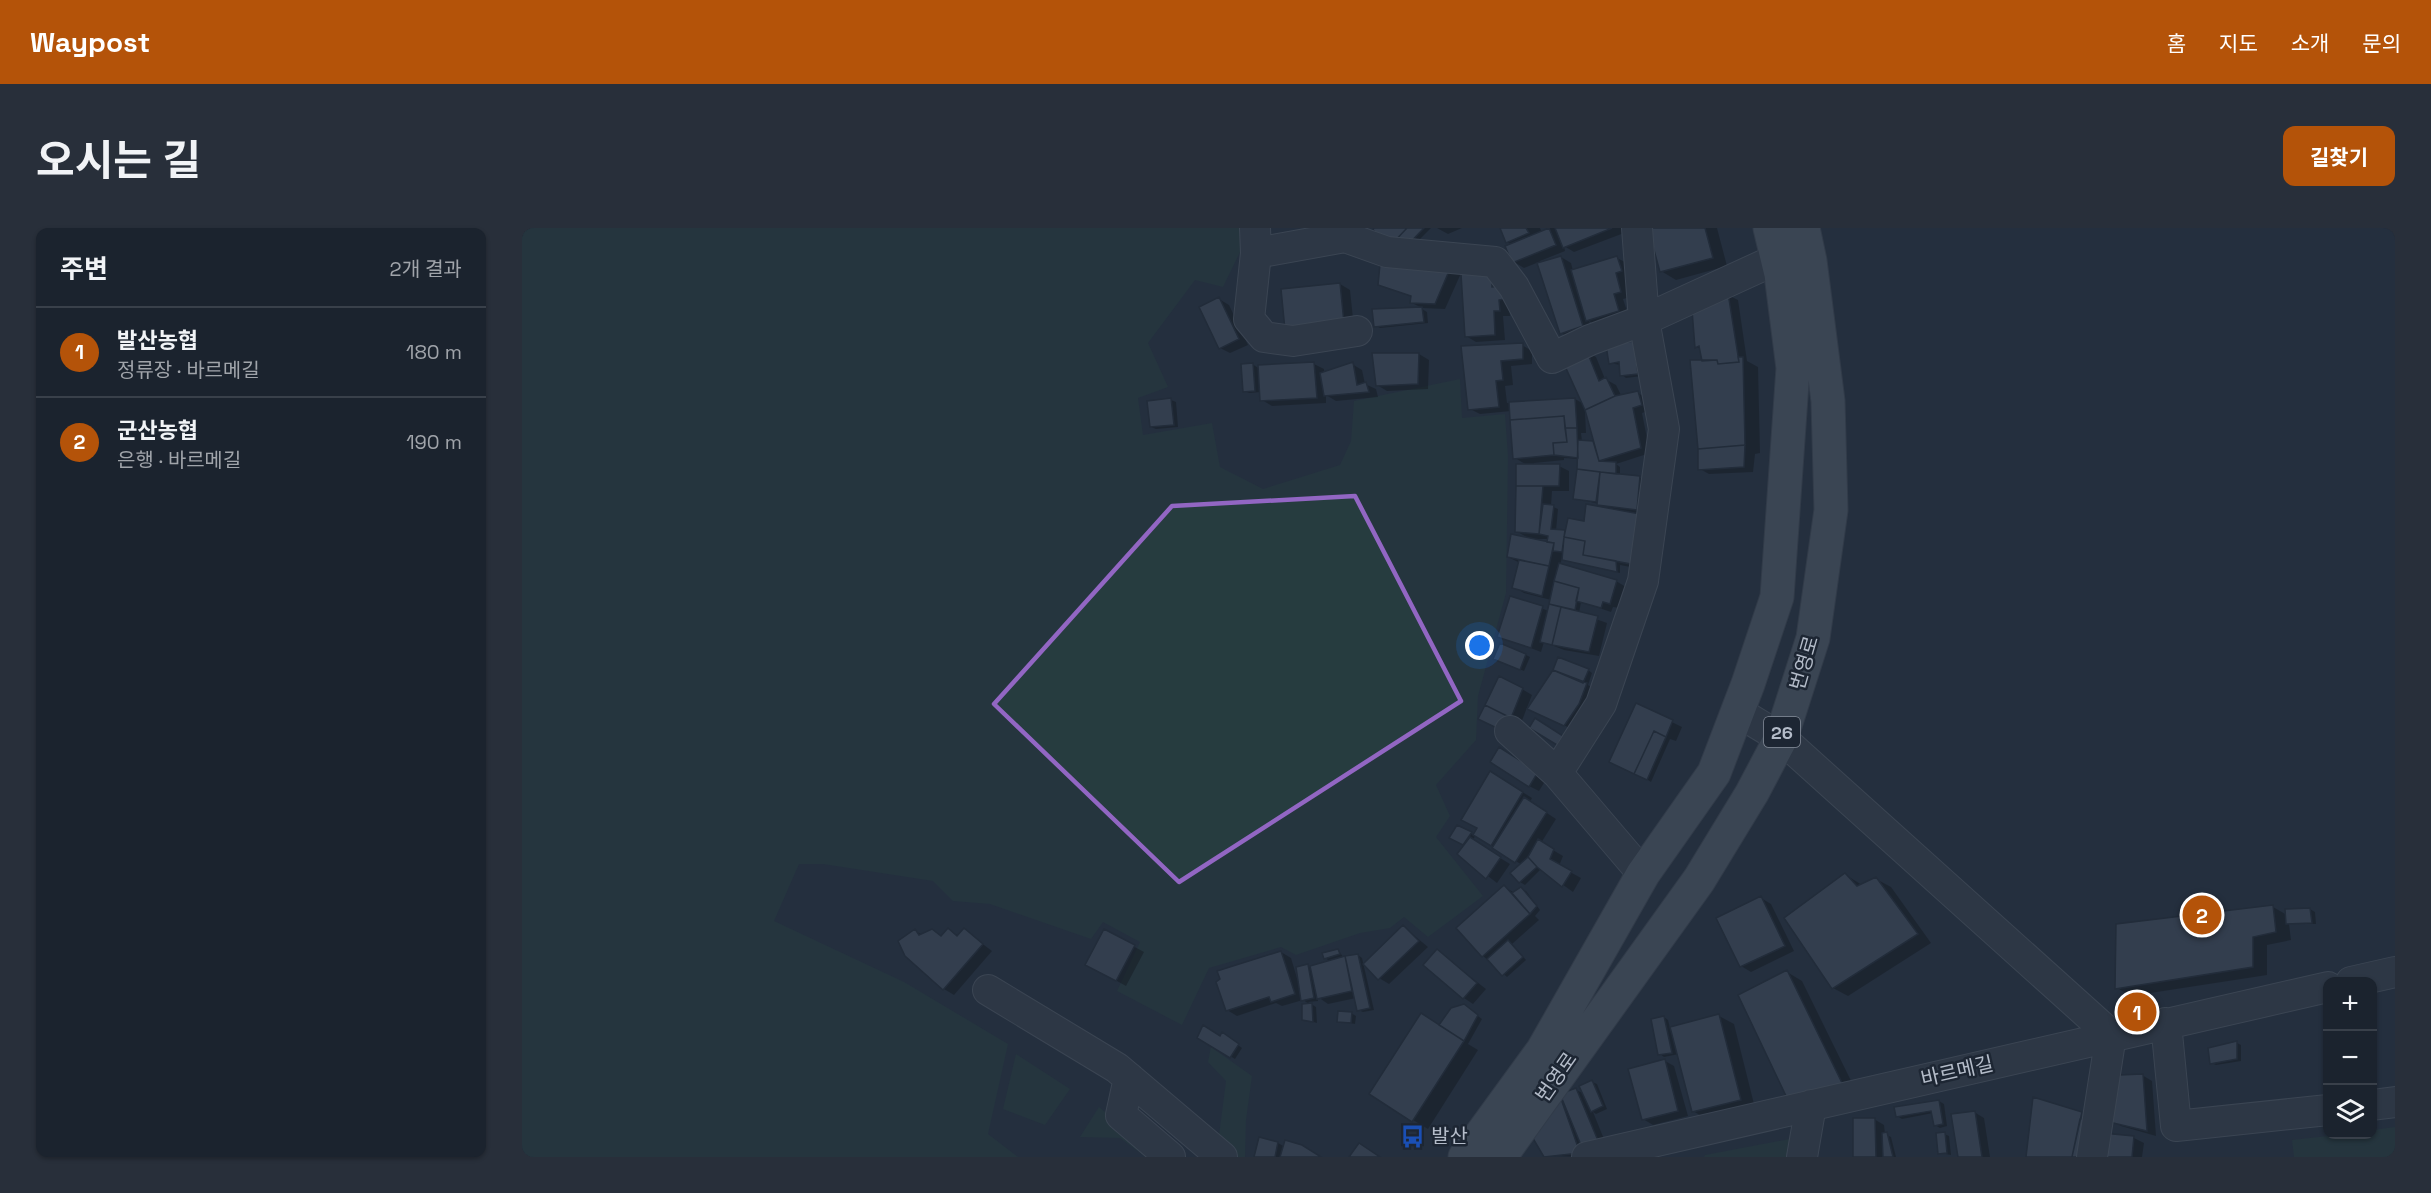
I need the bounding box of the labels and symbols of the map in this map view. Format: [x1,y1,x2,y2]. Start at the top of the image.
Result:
your location [1465,631,1494,660]
street label: 번영로 [1784,633,1824,693]
road number: 26 [1764,717,1800,747]
pin: 2 [2182,892,2222,938]
pin: 1 [2118,990,2156,1034]
street label: 번영로 [1530,1047,1582,1107]
street label: 바르메길 [1918,1050,1996,1092]
bus stop icon: 발산 [1400,1123,1426,1149]
place label: 발산 [1431,1123,1468,1149]

